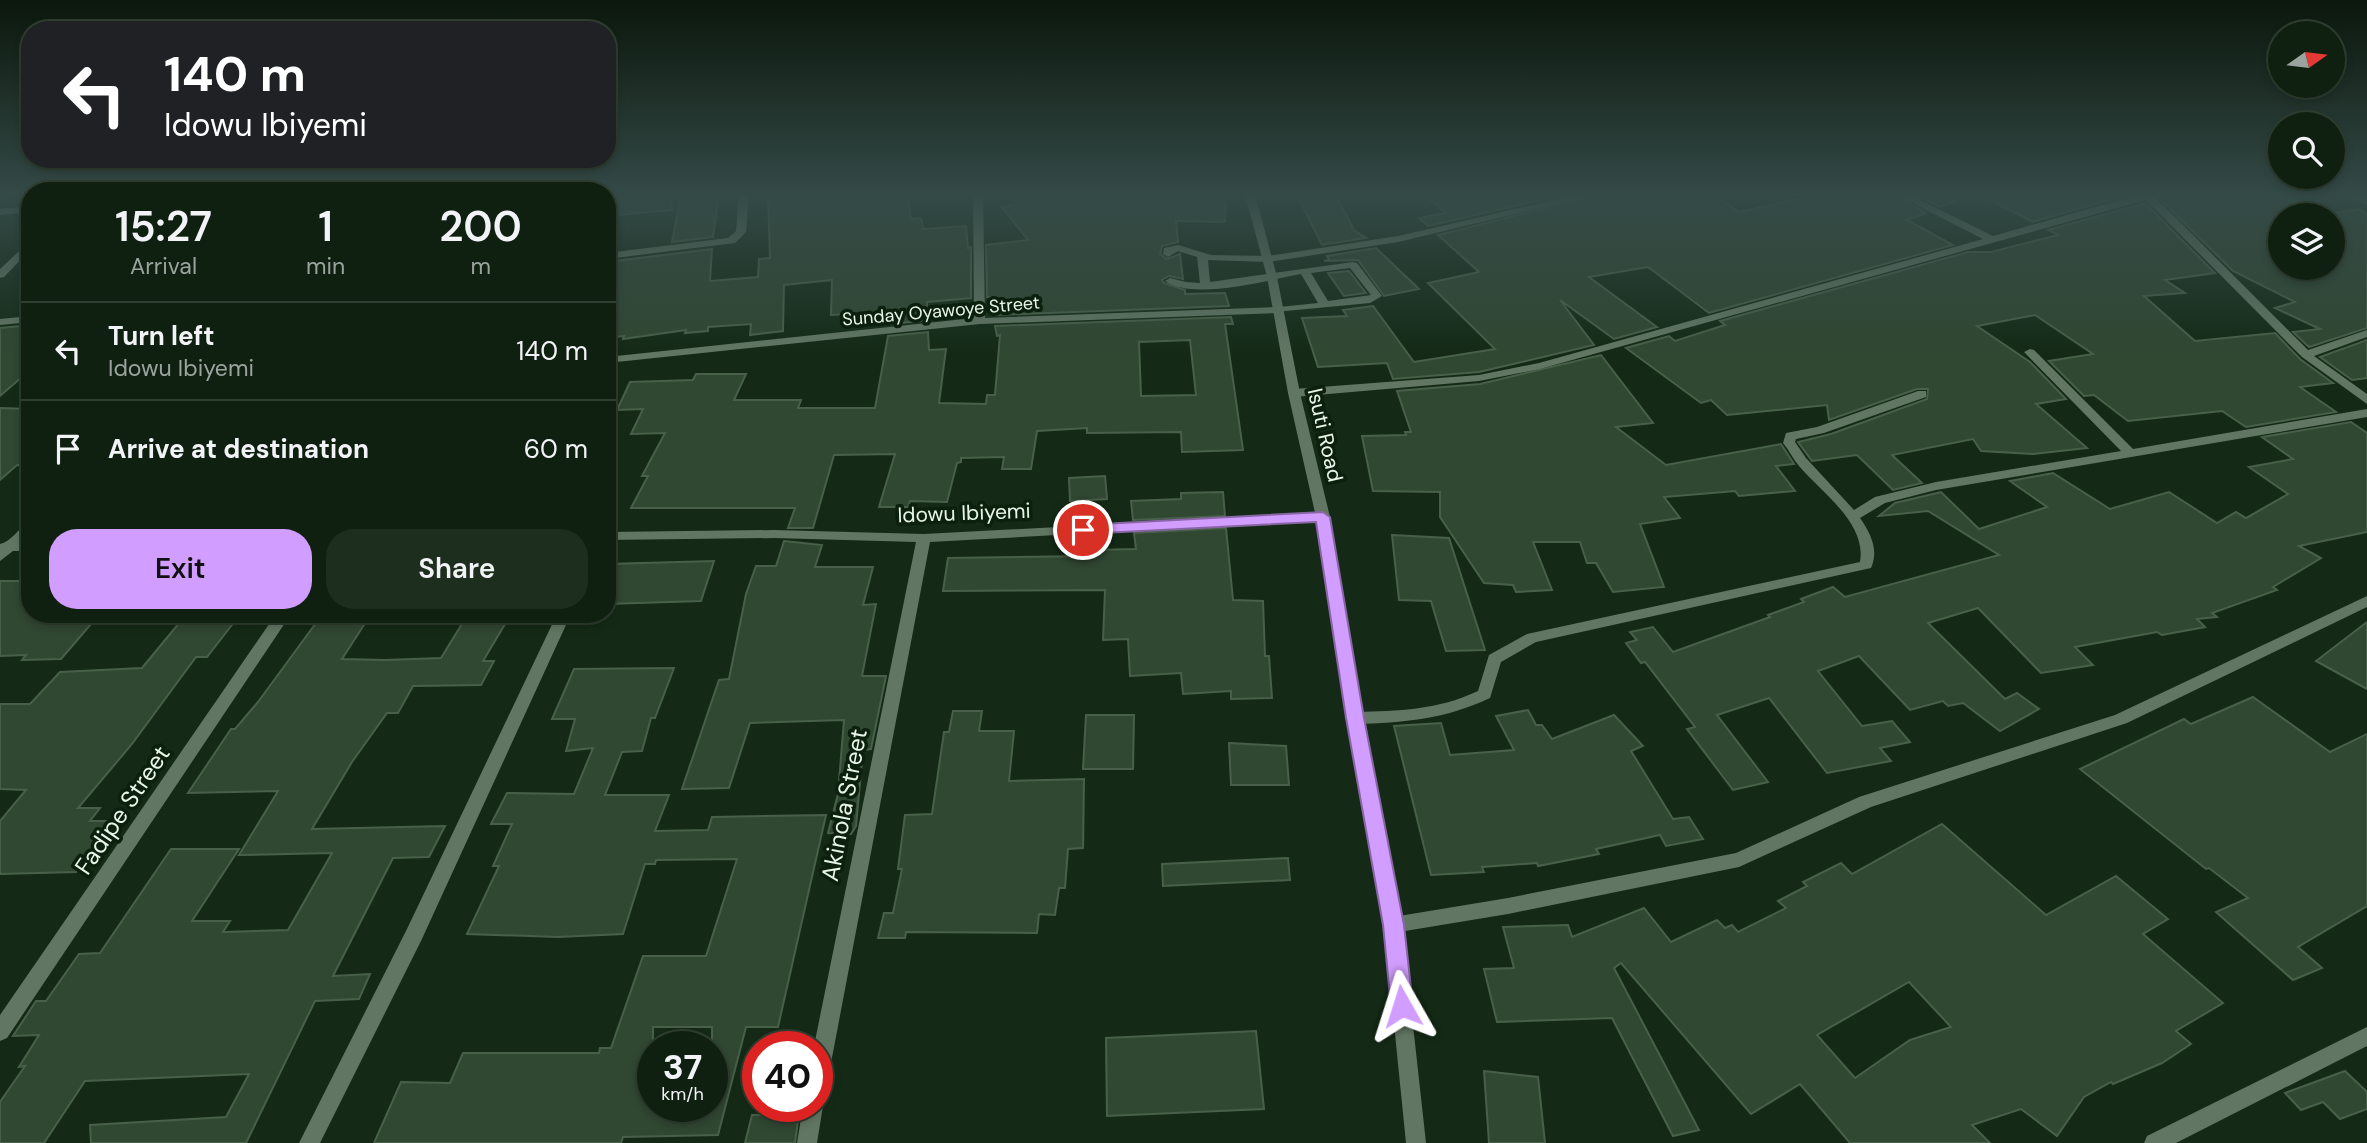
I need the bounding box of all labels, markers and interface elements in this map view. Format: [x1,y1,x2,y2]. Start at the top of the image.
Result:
north arrow [2268,21,2345,98]
map controls [2268,21,2345,280]
text: 140 m [164,42,306,106]
icon: left [49,49,140,140]
text: Idowu Ibiyemi [164,104,367,146]
button: search [2268,112,2345,189]
text: 15:27 [115,199,212,254]
text: 1 [318,199,333,254]
text: 200 [439,199,522,254]
button: layers [2268,203,2345,280]
text: Arrival [130,251,197,281]
text: min [306,251,345,281]
text: m [470,251,491,281]
street label: Sunday Oyawoye Street [841,290,1041,332]
text: Turn left [108,319,215,353]
icon: left [49,332,87,370]
text: 140 m [516,334,588,368]
text: Idowu Ibiyemi [108,353,254,383]
street label: Isuti Road [1301,385,1349,485]
icon: arrive [49,430,87,468]
text: Arrive at destination [108,432,369,466]
text: 60 m [524,432,588,466]
street label: Idowu Ibiyemi [897,497,1031,529]
pin [1053,500,1113,560]
icon: arrive [1064,511,1102,549]
button: Exit [49,529,312,609]
button: Share [326,529,588,609]
street label: Akinola Street [814,726,874,884]
street label: Fadipe Street [68,740,176,880]
position arrow [1365,969,1439,1043]
speed limit sign: 40 [742,1031,833,1122]
text: 37 [663,1044,702,1090]
text: km/h [661,1082,704,1106]

